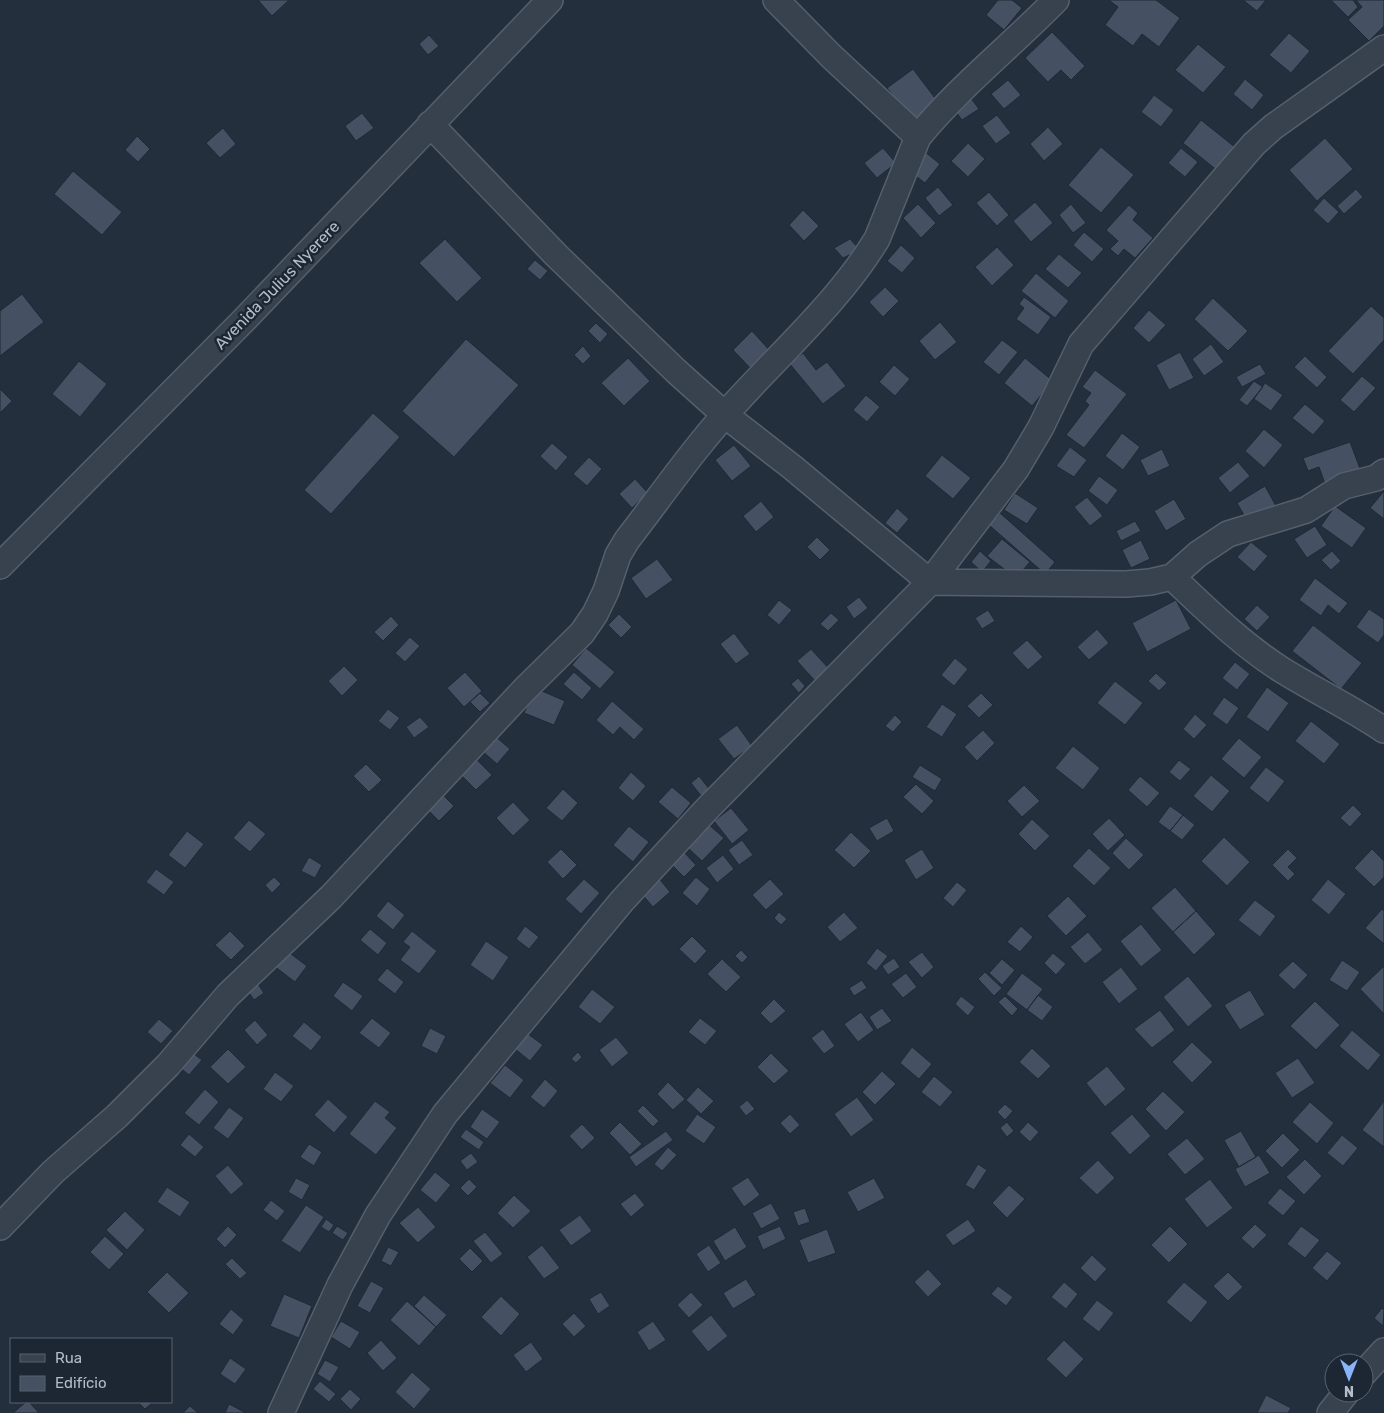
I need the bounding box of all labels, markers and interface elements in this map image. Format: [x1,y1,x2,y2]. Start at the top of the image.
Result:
street label: Avenida Julius Nyerere [211,217,343,353]
legend [10,1338,172,1403]
text: Rua [55,1349,82,1367]
north arrow [1324,1353,1374,1403]
text: Edifício [55,1374,107,1392]
text: N [1344,1382,1354,1399]

